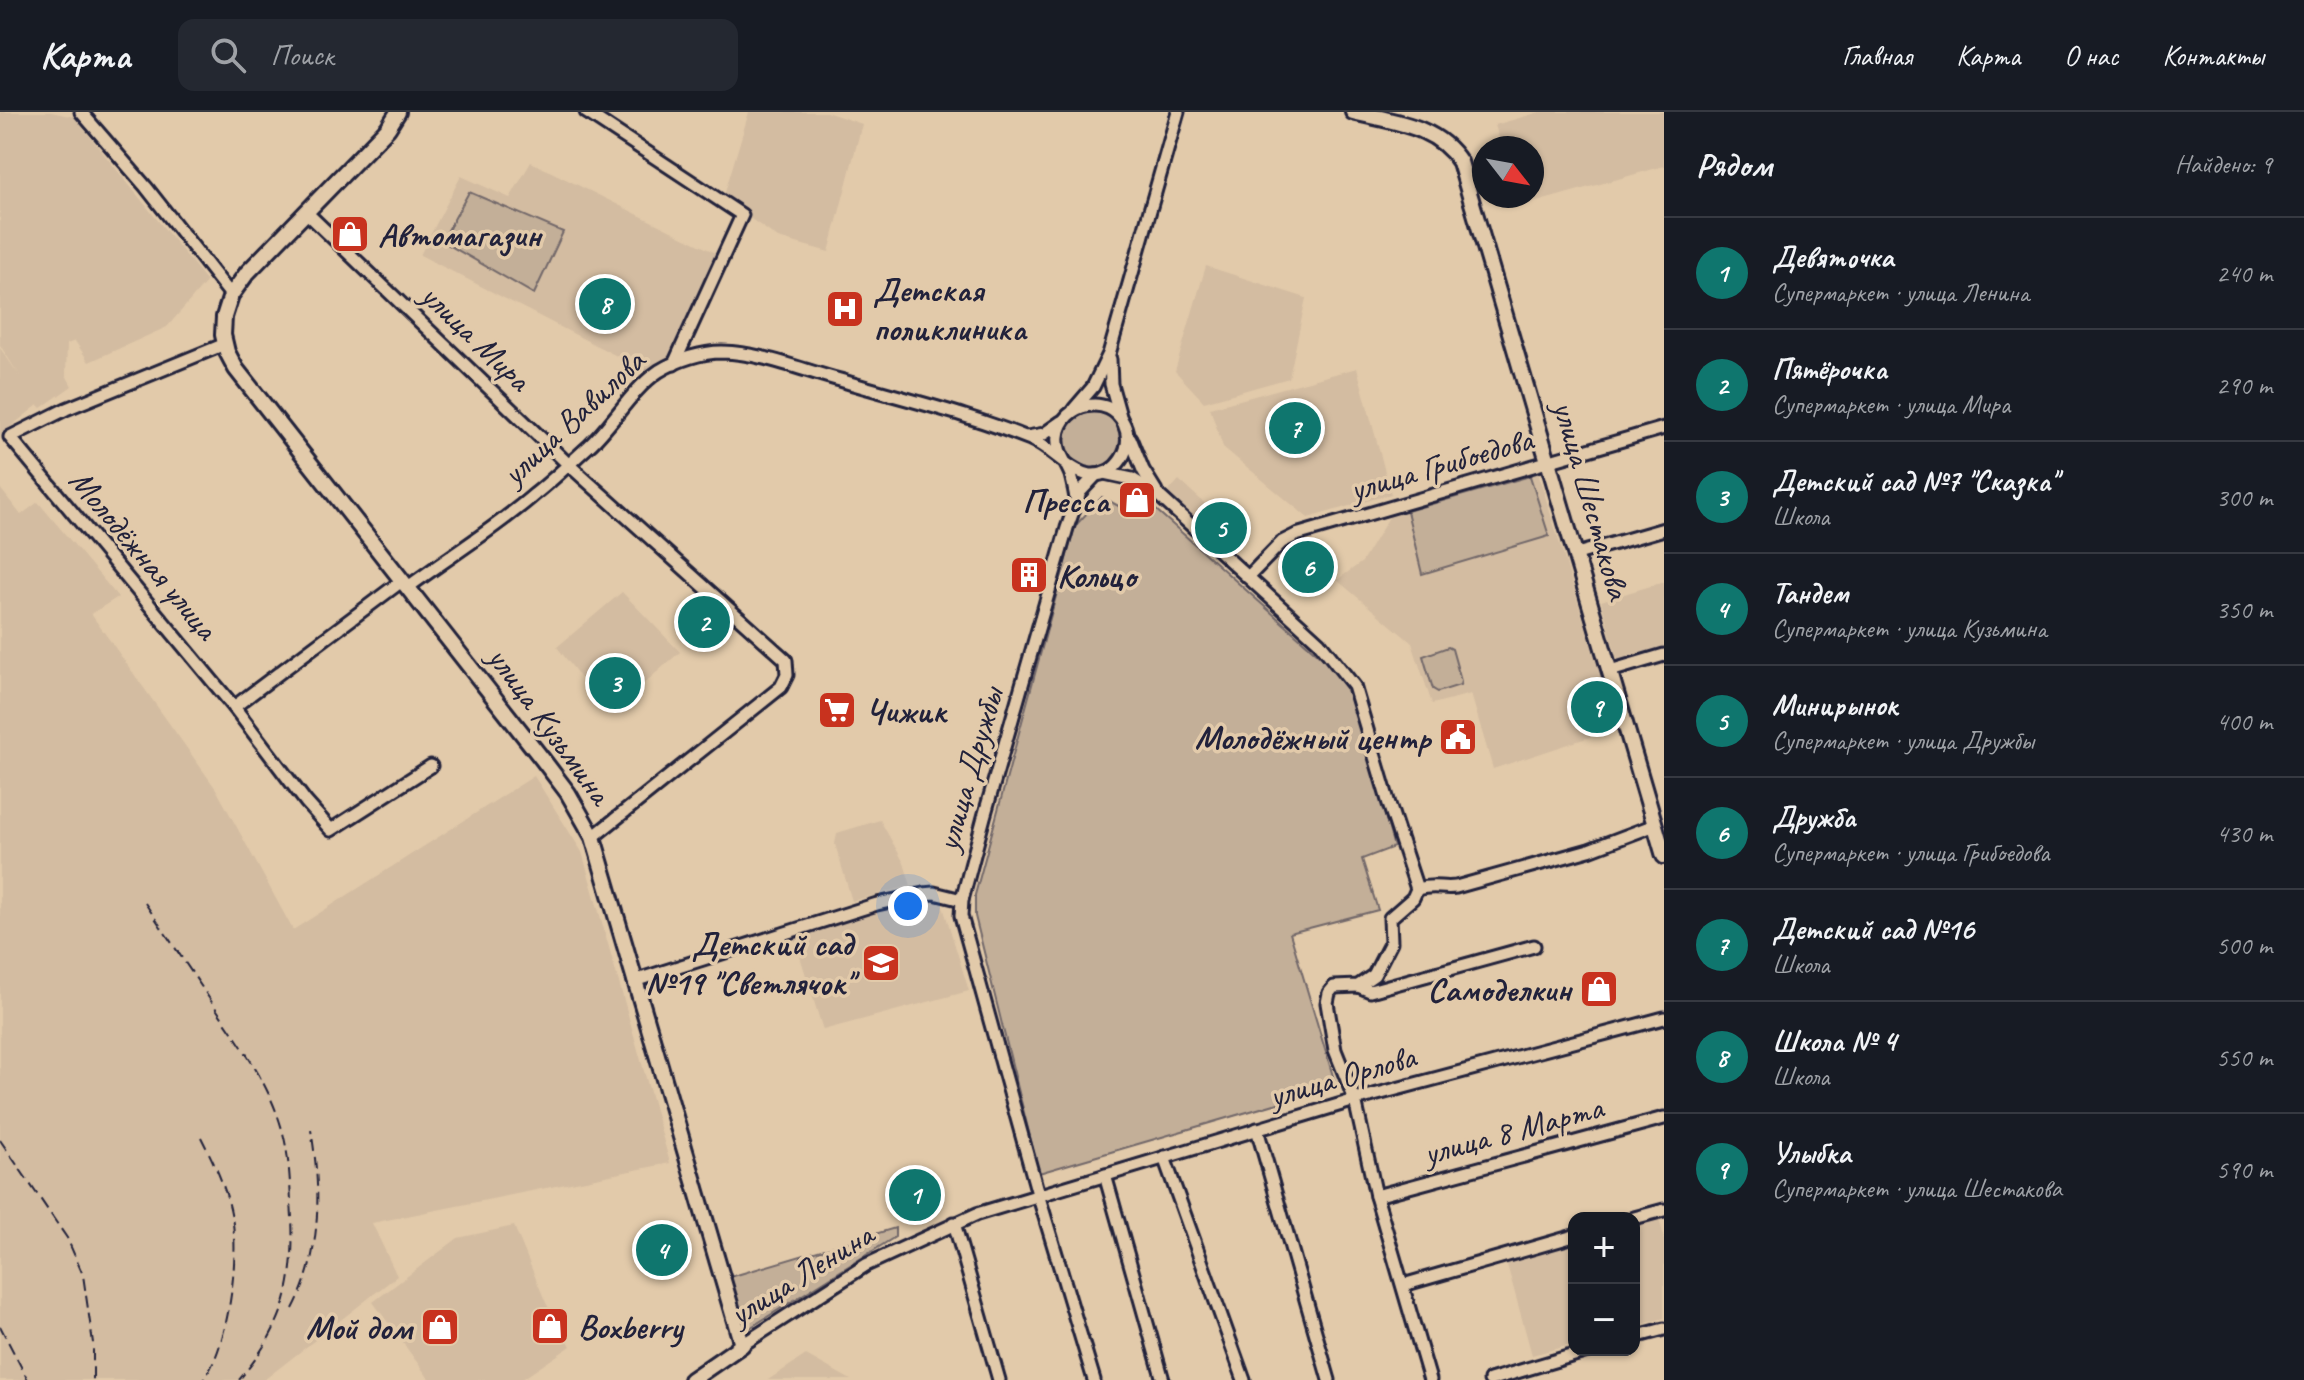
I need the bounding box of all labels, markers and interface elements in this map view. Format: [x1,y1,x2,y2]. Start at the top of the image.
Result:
search box [178,19,738,91]
text: Карта [40,32,130,79]
icon: search [206,33,250,77]
text: Поиск [270,36,334,74]
text: Главная [1842,38,1912,73]
text: Карта [1956,38,2020,73]
text: О нас [2064,38,2118,73]
text: Контакты [2162,38,2264,73]
north arrow [1472,136,1544,208]
text: Рядом [1696,143,1772,186]
text: Найдено: 9 [2175,148,2272,181]
shop icon: Автомагазин [329,213,371,255]
place label: Автомагазин [378,213,543,257]
text: Девяточка [1772,238,1893,276]
text: 1 [1716,257,1728,290]
text: 240 m [2216,257,2272,290]
place label: Детская поликлиника [873,268,1028,350]
street label: улица Мира [410,273,542,402]
pin: 8 [579,274,631,334]
text: Супермаркет · улица Ленина [1772,276,2029,309]
hospital icon: Детская поликлиника [824,288,866,330]
street label: улица Вавилова [491,338,655,496]
text: Пятёрочка [1772,350,1887,388]
text: 2 [1716,369,1728,402]
text: 290 m [2216,369,2272,402]
text: Супермаркет · улица Мира [1772,388,2010,421]
street label: улица Шестакова [1543,394,1641,606]
pin: 7 [1269,398,1321,458]
street label: улица Грибоедова [1343,417,1540,511]
street label: Молодёжная улица [60,460,229,650]
text: Детский сад №7 "Сказка" [1772,462,2057,500]
place label: Пресса [1022,479,1111,522]
shop icon: Пресса [1116,479,1158,521]
text: 3 [1716,481,1728,514]
text: 300 m [2216,481,2272,514]
pin: 5 [1195,498,1247,558]
text: Школа [1772,500,1829,533]
pin: 6 [1282,537,1334,597]
building icon: Кольцо [1008,554,1050,596]
place label: Кольцо [1057,554,1139,597]
text: Тандем [1772,574,1848,612]
pin: 2 [678,592,730,652]
text: 4 [1716,593,1728,626]
text: 350 m [2216,593,2272,626]
text: Супермаркет · улица Кузьмина [1772,612,2047,645]
street label: улица Кузьмина [477,636,623,815]
pin: 3 [589,653,641,713]
pin: 9 [1571,677,1623,737]
street label: улица Дружбы [925,679,1014,858]
text: Минирынок [1772,686,1898,724]
supermarket icon: Чижик [816,689,858,731]
place label: Чижик [865,689,948,732]
text: 5 [1716,705,1728,738]
text: 400 m [2216,705,2272,738]
place label: Молодёжный центр [1195,716,1432,759]
public building icon: Молодёжный центр [1437,716,1479,758]
text: Супермаркет · улица Дружбы [1772,724,2034,757]
text: Дружба [1772,798,1856,836]
text: 6 [1716,817,1728,850]
text: 430 m [2216,817,2272,850]
text: Супермаркет · улица Грибоедова [1772,836,2049,869]
your location [888,886,928,926]
text: Детский сад №16 [1772,910,1974,948]
place label: Детский сад №19 "Светлячок" [645,922,860,1004]
text: 7 [1716,929,1728,962]
text: 500 m [2216,929,2272,962]
school or university icon: Детский сад №19 "Светлячок" [860,942,902,984]
text: Школа [1772,948,1829,981]
place label: Самоделкин [1428,968,1573,1011]
shop icon: Самоделкин [1578,968,1620,1010]
text: Школа № 4 [1772,1022,1896,1060]
street label: улица Орлова [1262,1034,1422,1118]
text: 8 [1716,1041,1728,1074]
text: 550 m [2216,1041,2272,1074]
text: Школа [1772,1060,1829,1093]
street label: улица 8 Марта [1417,1085,1610,1175]
text: Улыбка [1772,1134,1851,1172]
text: 9 [1716,1153,1728,1186]
text: 590 m [2216,1153,2272,1186]
pin: 1 [889,1165,941,1225]
text: Супермаркет · улица Шестакова [1772,1172,2062,1205]
street label: улица Ленина [719,1211,884,1336]
map controls [1568,1212,1640,1356]
button: + [1568,1212,1640,1284]
pin: 4 [636,1220,688,1280]
button: − [1568,1284,1640,1356]
shop icon: Boxberry [529,1305,571,1347]
place label: Boxberry [578,1305,685,1348]
place label: Мой дом [306,1306,414,1349]
shop icon: Мой дом [419,1306,461,1348]

